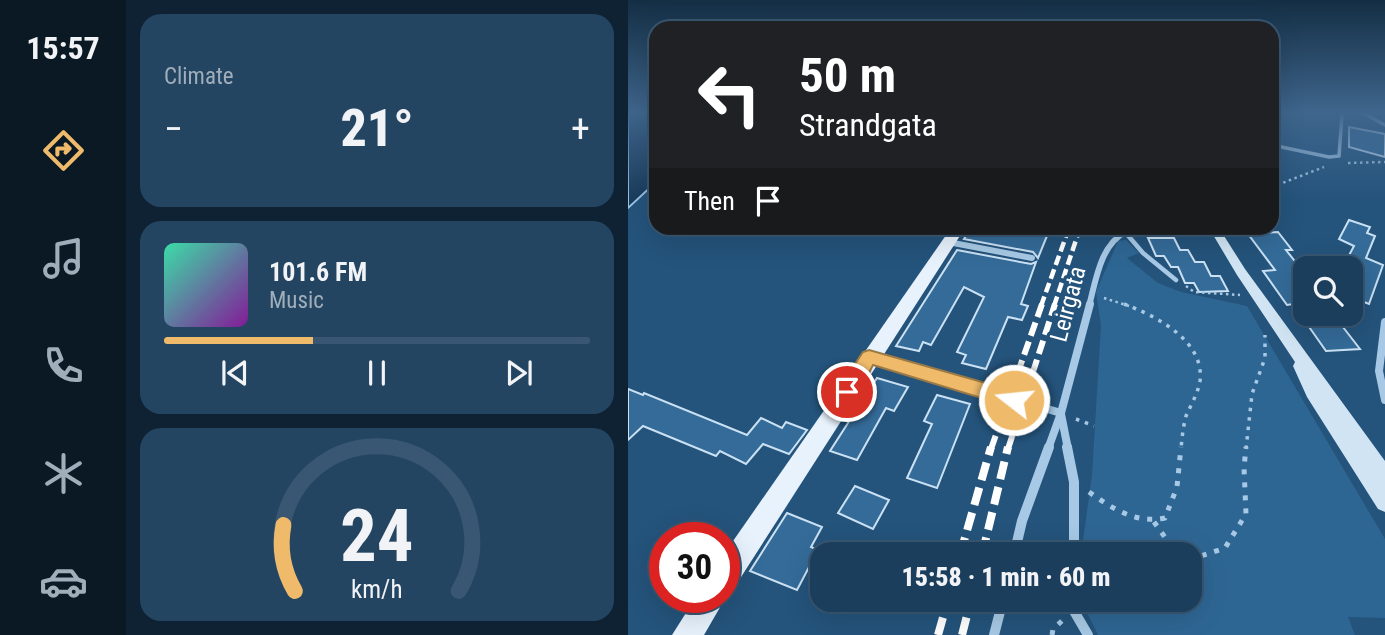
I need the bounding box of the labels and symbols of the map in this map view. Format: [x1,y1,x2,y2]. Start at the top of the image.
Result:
street label: Leirgata [1044,263,1092,345]
pin [817,362,877,422]
position arrow [977,363,1051,437]
speed limit sign: 30 [649,522,740,613]

